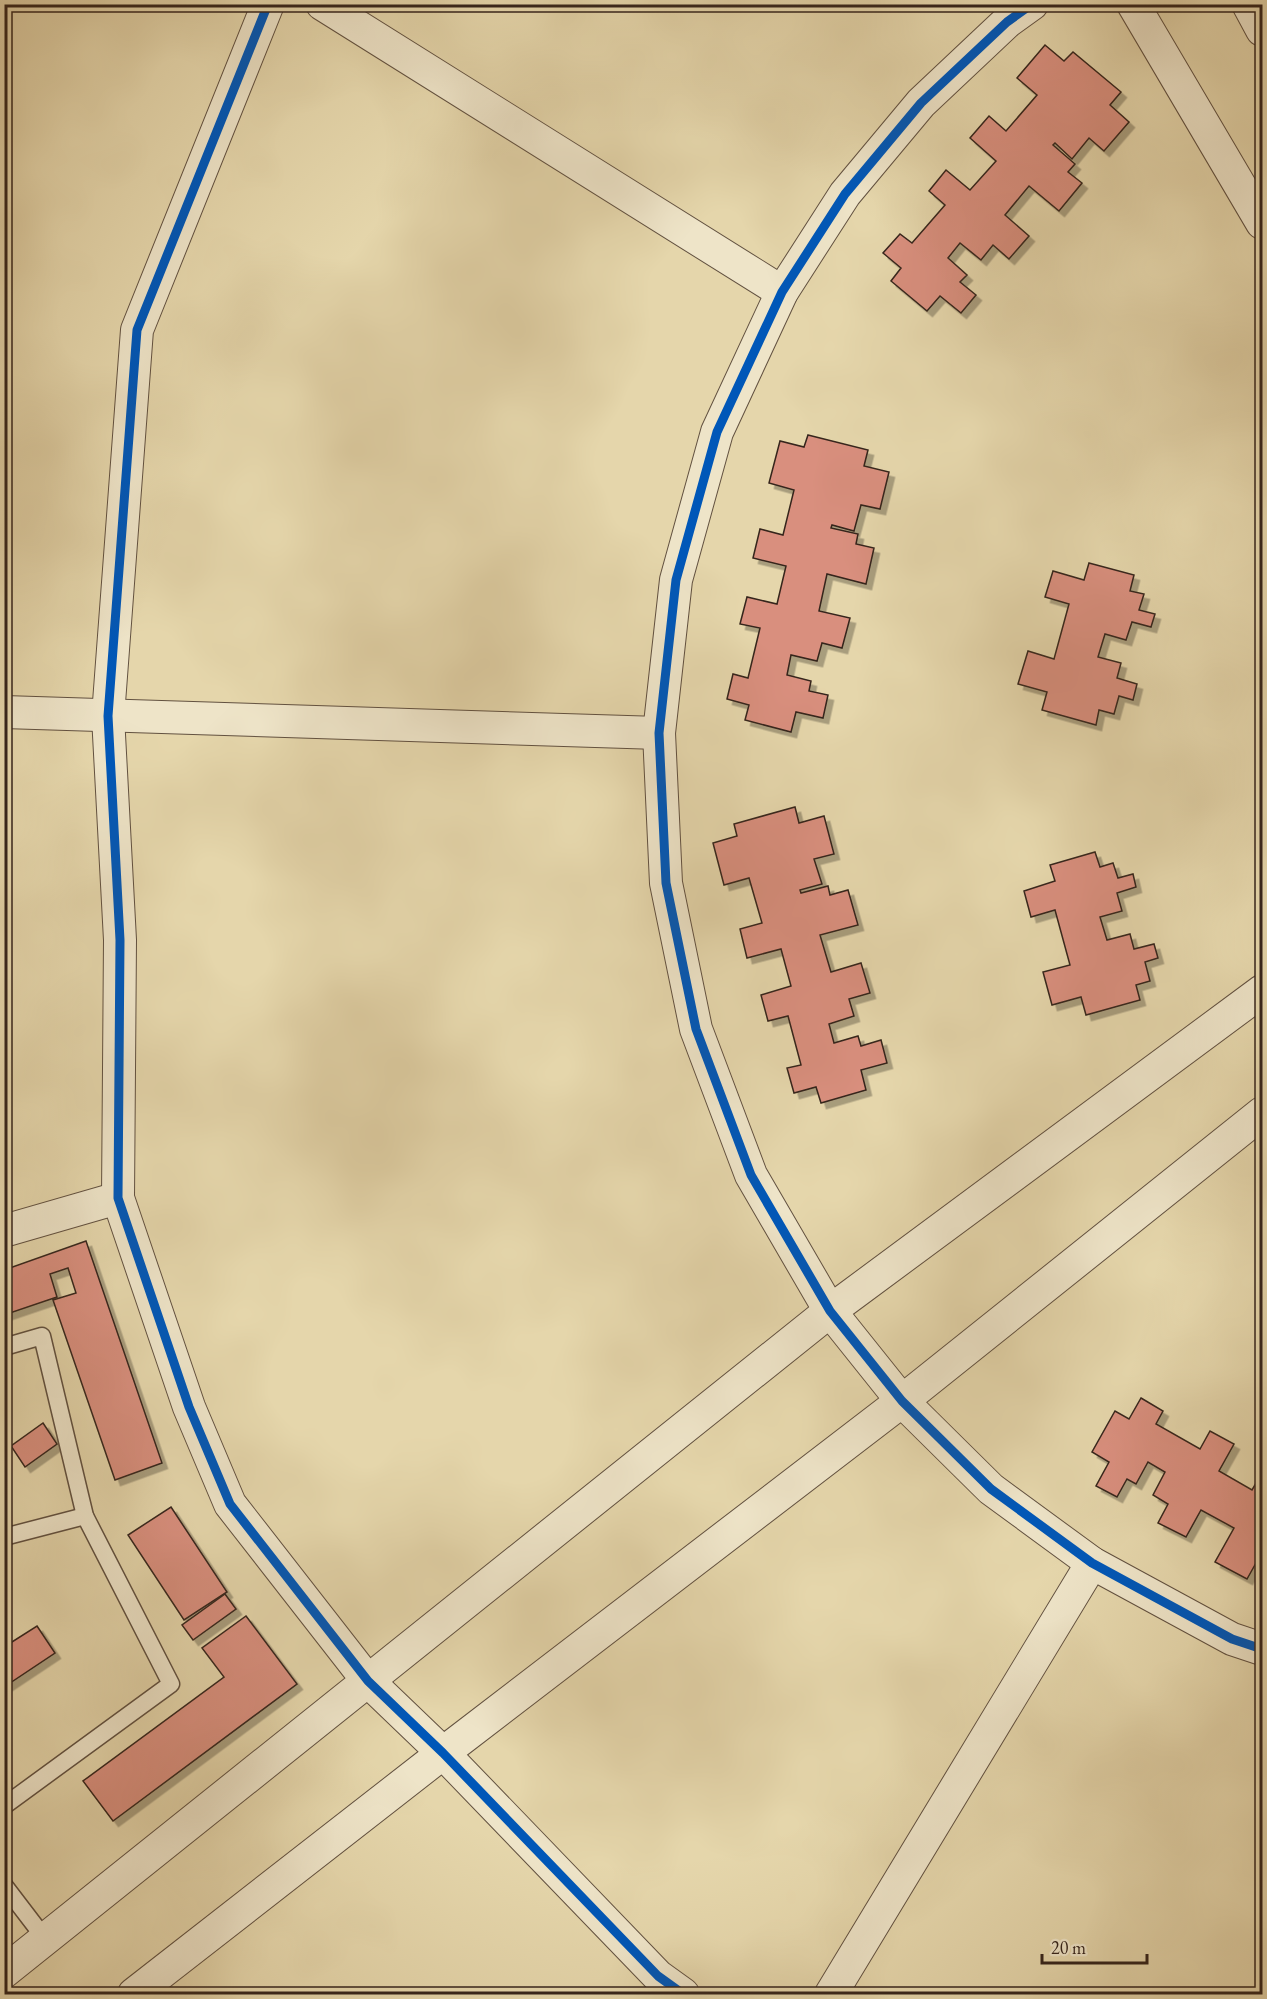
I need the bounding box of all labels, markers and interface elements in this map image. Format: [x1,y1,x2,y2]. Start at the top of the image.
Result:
scale bar [1042,1927,1147,1965]
text: 20 m [1051,1936,1086,1959]

